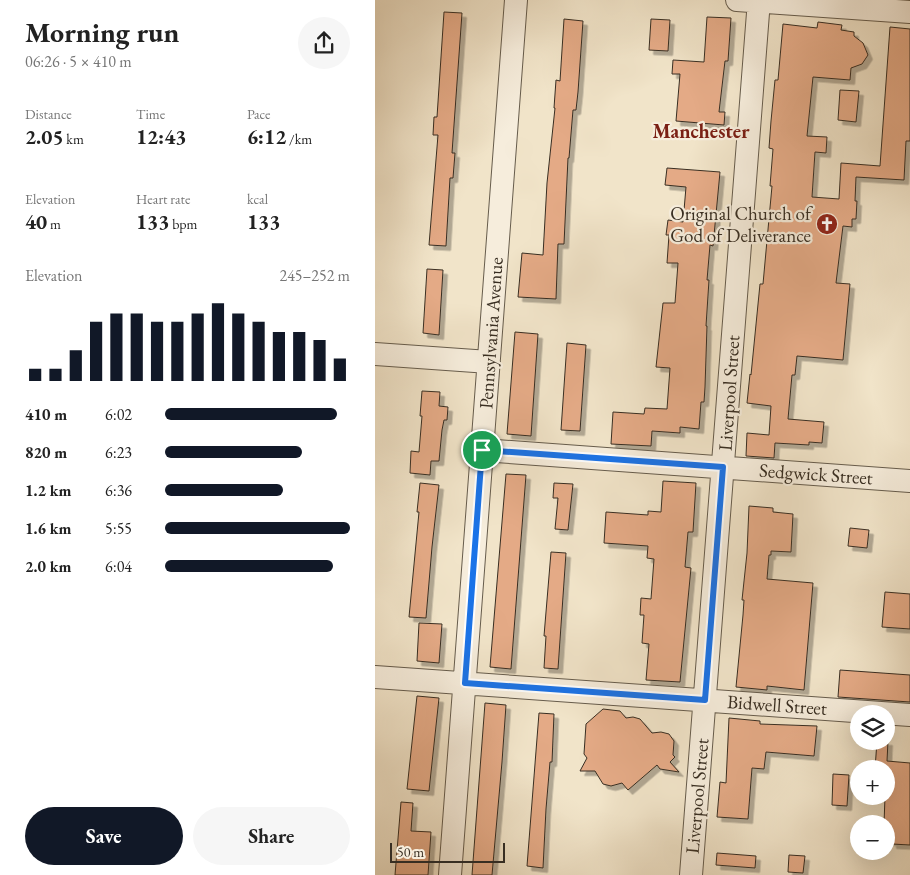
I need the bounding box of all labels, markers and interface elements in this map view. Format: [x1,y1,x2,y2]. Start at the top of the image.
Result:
text: Morning run [25,14,179,50]
button: share [298,17,350,69]
text: 06:26 · 5 × 410 m [25,51,132,72]
text: Distance [25,105,72,123]
text: Time [136,105,165,123]
text: Pace [247,105,271,123]
district label: Manchester [653,118,750,144]
text: 2.05 [25,123,64,150]
text: 12:43 [136,123,186,150]
text: 6:12 [247,123,286,150]
text: km [64,130,84,148]
text: /km [286,130,312,148]
text: Elevation [25,190,75,208]
text: Heart rate [136,190,190,208]
text: kcal [247,190,268,208]
place label: Original Church of God of Deliverance [670,201,813,248]
text: 40 [25,208,47,235]
text: 133 [136,208,169,235]
text: 133 [247,208,280,235]
church icon: Original Church of God of Deliverance [815,212,839,236]
text: m [47,215,61,233]
text: bpm [169,215,198,233]
street label: Pennsylvania Avenue [473,256,509,410]
text: Elevation [25,265,83,286]
text: 245–252 m [279,265,350,286]
street label: Liverpool Street [712,334,746,452]
text: 410 m [25,404,67,425]
text: 6:02 [105,404,132,425]
pin [461,429,503,471]
icon: arrive [468,436,496,464]
text: 820 m [25,442,67,463]
text: 6:23 [105,442,132,463]
street label: Sedgwick Street [758,458,874,490]
text: 1.2 km [25,480,71,501]
text: 6:36 [105,480,132,501]
text: 1.6 km [25,518,71,539]
text: 5:55 [105,518,132,539]
text: 2.0 km [25,556,71,577]
text: 6:04 [105,556,132,577]
street label: Bidwell Street [726,689,828,721]
map controls [850,705,895,860]
button: layers [850,705,895,750]
street label: Liverpool Street [679,737,715,855]
button: + [850,760,895,805]
button: Save [25,807,183,865]
button: Share [193,807,350,865]
button: − [850,815,895,860]
scale bar [390,840,505,863]
text: 50 m [397,843,424,861]

